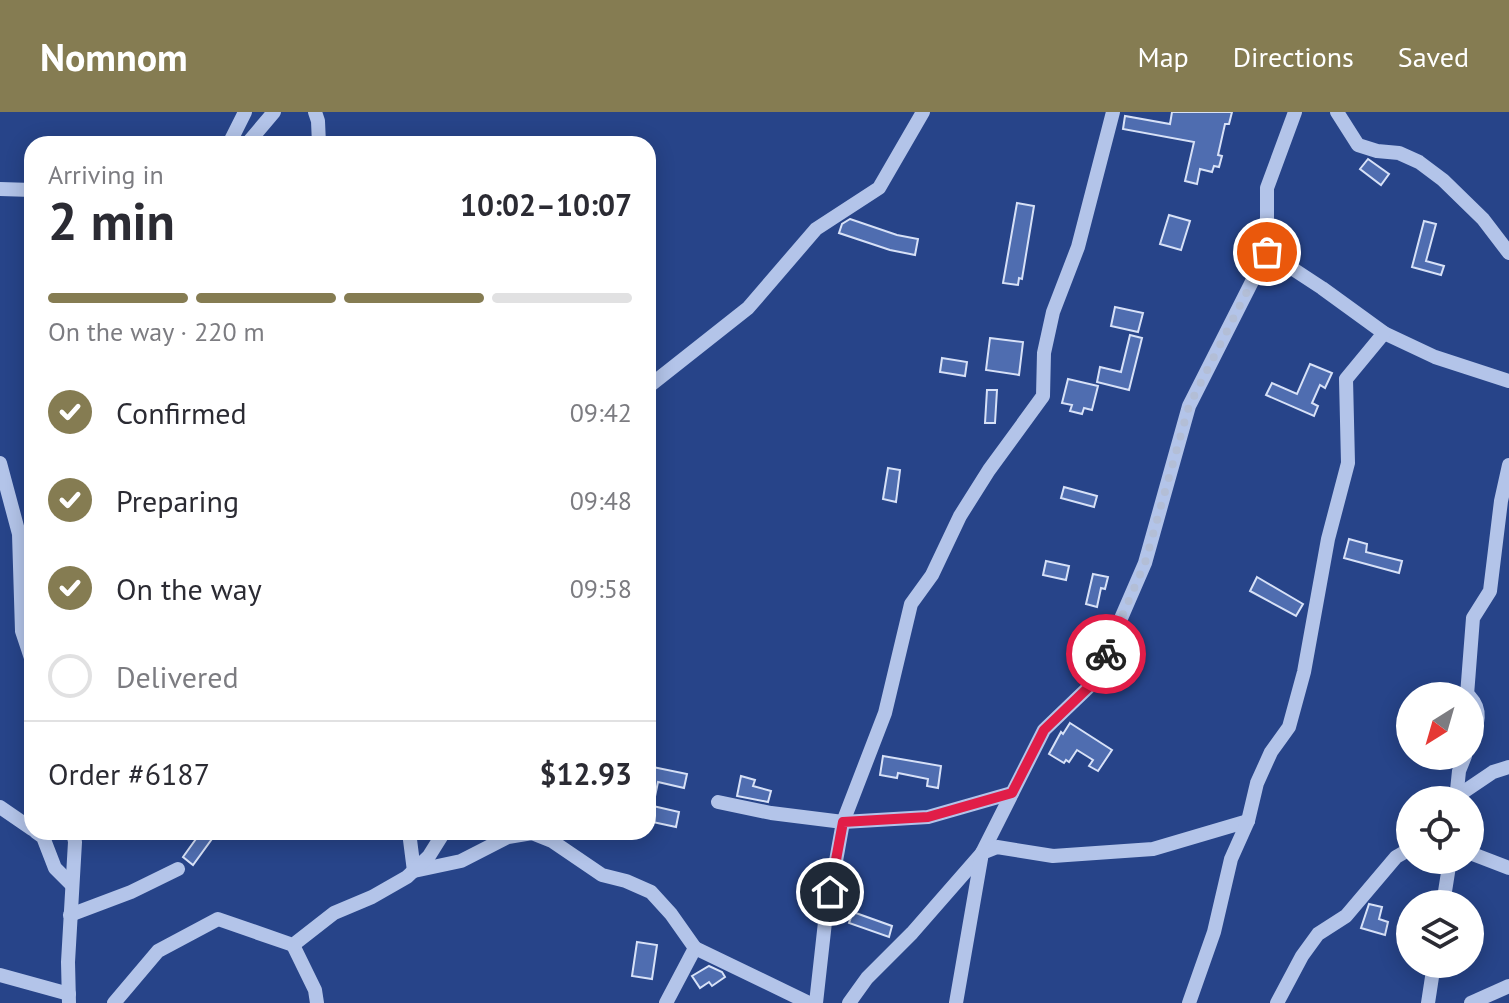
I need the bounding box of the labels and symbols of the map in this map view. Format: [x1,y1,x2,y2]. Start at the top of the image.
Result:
pin [1233,218,1301,286]
courier [1066,614,1146,694]
north arrow [1396,682,1484,770]
pin [796,858,864,926]

